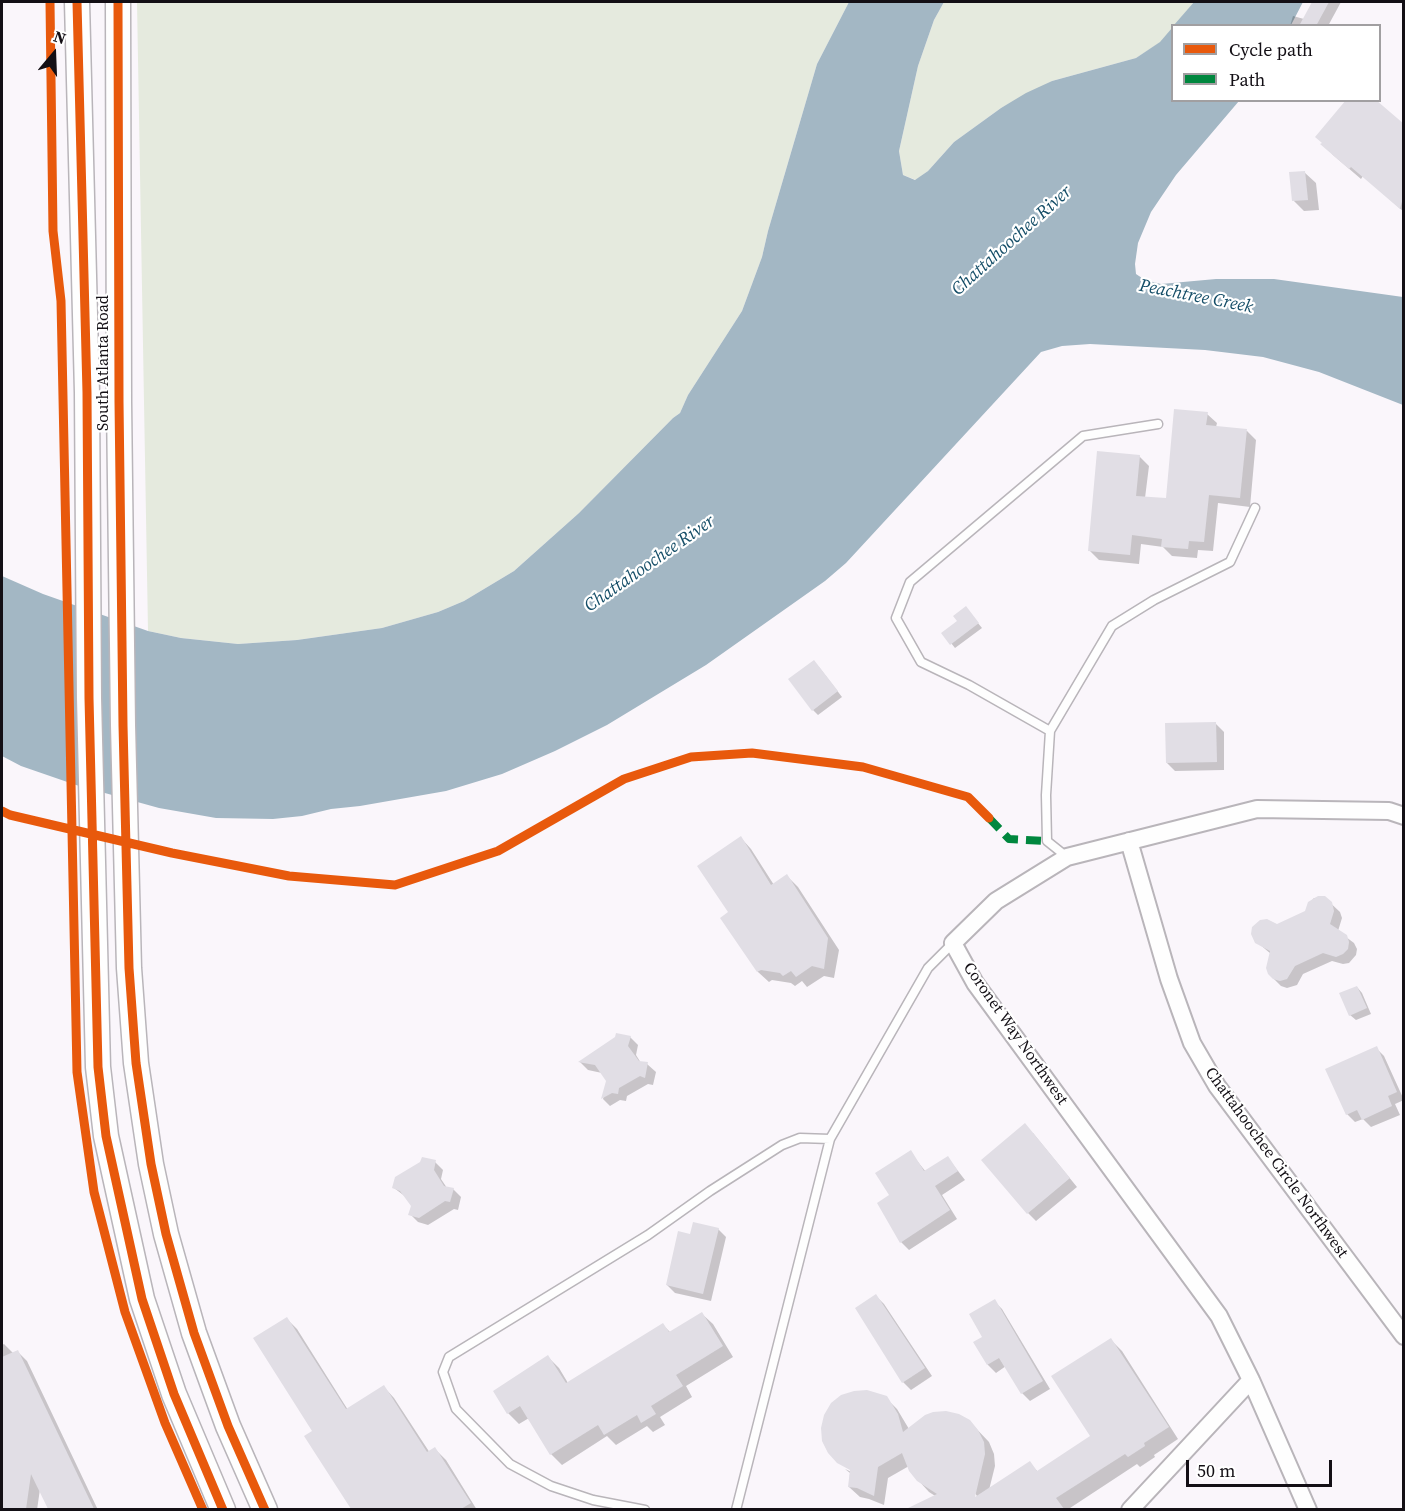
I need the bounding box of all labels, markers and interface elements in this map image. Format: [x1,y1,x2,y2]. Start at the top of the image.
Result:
north arrow [24,24,84,84]
legend [1171,24,1381,102]
text: N [51,25,69,49]
text: Cycle path [1229,37,1313,62]
text: Path [1229,67,1265,92]
water label: Chattahoochee River [948,181,1076,301]
water label: Peachtree Creek [1137,275,1255,319]
street label: South Atlanta Road [94,295,114,431]
water label: Chattahoochee River [581,511,719,617]
street label: Coronet Way Northwest [959,959,1071,1109]
street label: Chattahoochee Circle Northwest [1200,1064,1352,1262]
scale bar [1189,1448,1334,1486]
text: 50 m [1197,1458,1235,1483]

